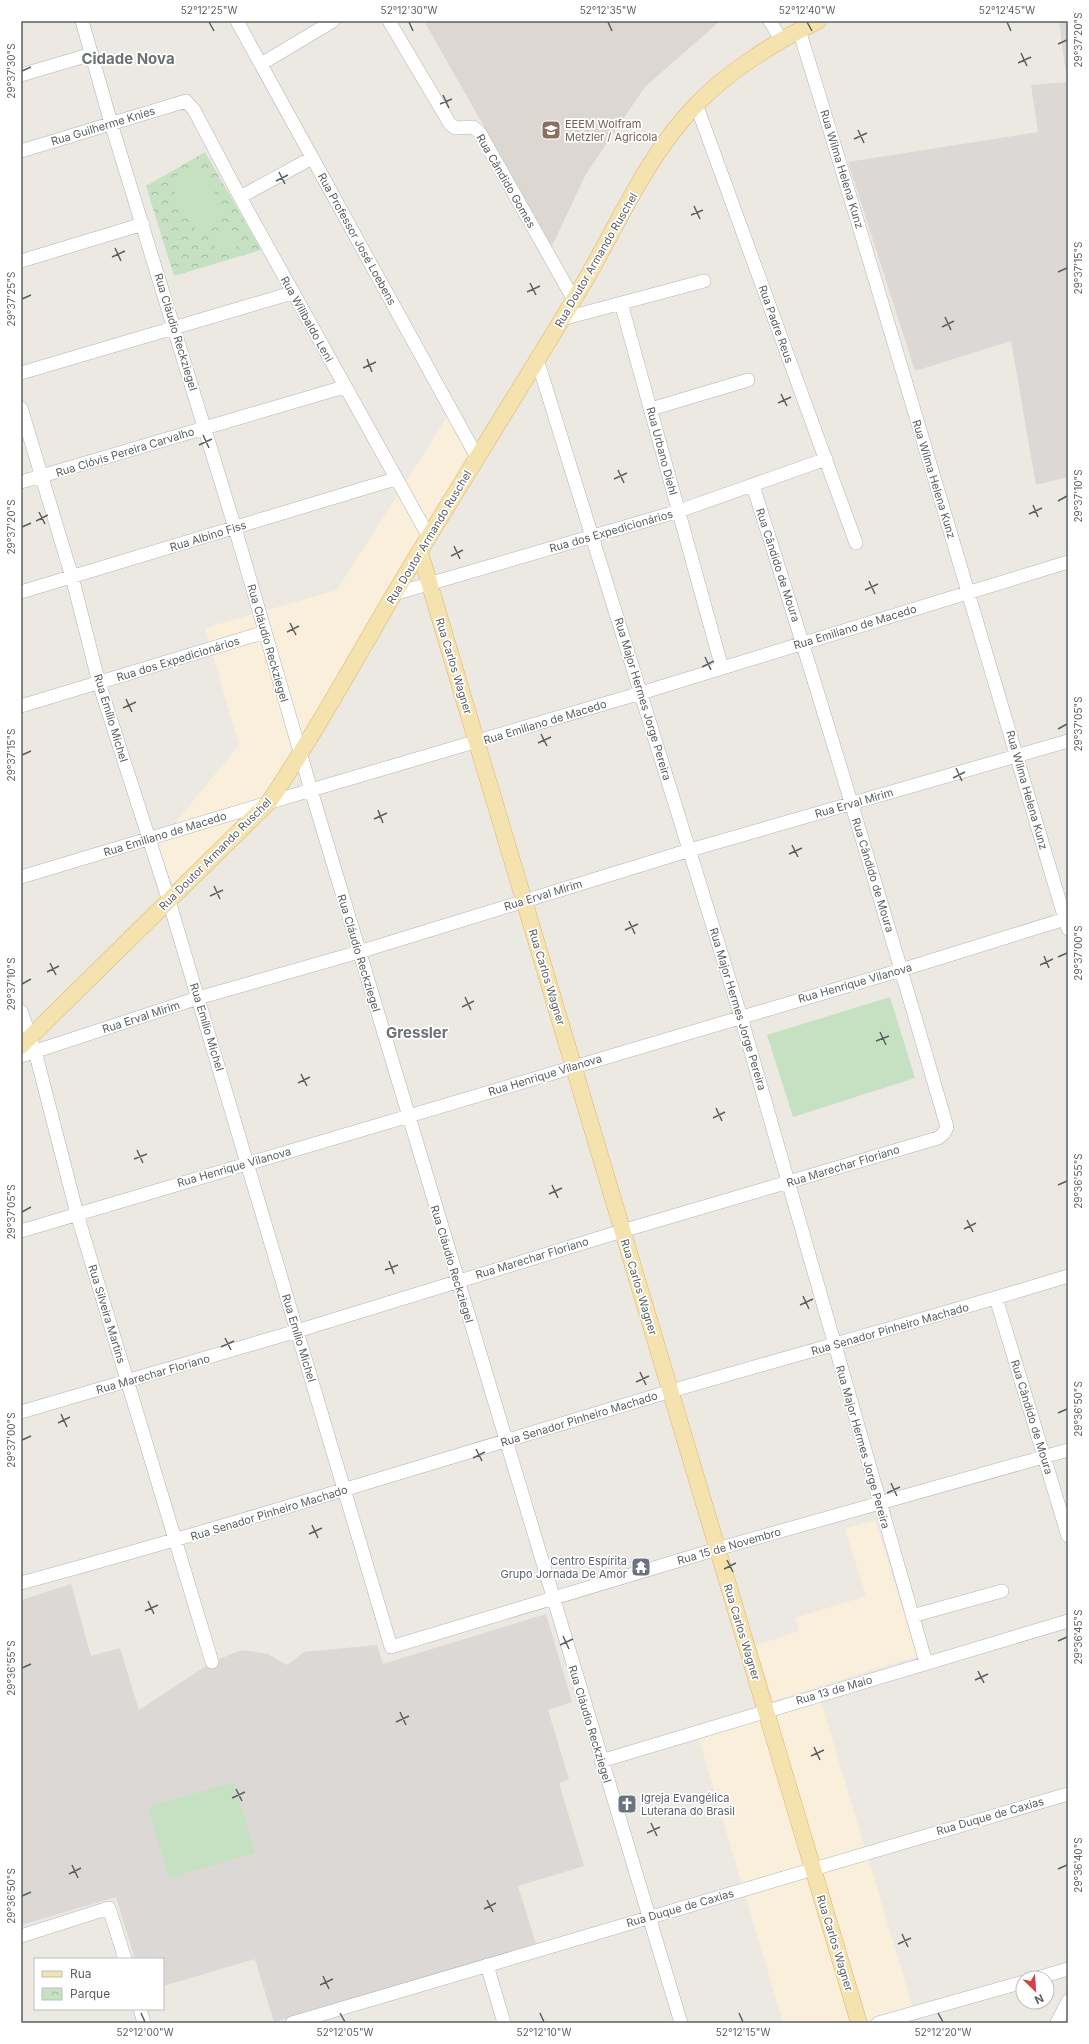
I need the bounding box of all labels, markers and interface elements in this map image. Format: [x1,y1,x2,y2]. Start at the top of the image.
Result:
text: 52°12'25"W [181,4,237,16]
text: 52°12'30"W [381,4,438,16]
text: 52°12'35"W [580,4,636,16]
text: 52°12'40"W [779,4,835,16]
text: 52°12'45"W [979,4,1035,16]
text: 29°37'20"S [1072,12,1084,68]
text: 29°37'30"S [5,43,17,99]
district label: Cidade Nova [81,49,175,68]
street label: Rua Guilherme Knies [49,103,157,148]
street label: Rua Wilma Helena Kunz [817,108,867,230]
place label: EEEM Wolfram Metzler / Agricola [565,117,657,144]
school or university icon: EEEM Wolfram Metzler / Agricola [540,119,562,141]
street label: Rua Cândido Gomes [473,132,539,231]
street label: Rua Professor José Loebens [315,170,399,308]
street label: Rua Doutor Armando Ruschel [552,190,640,330]
text: 29°37'15"S [1072,242,1084,294]
text: 29°37'25"S [5,272,17,326]
street label: Rua Cláudio Reckziegel [151,272,201,392]
street label: Rua Wilibaldo Leni [278,274,336,364]
street label: Rua Padre Reus [755,283,797,365]
street label: Rua Urbano Diehl [643,405,681,497]
street label: Rua Wilma Helena Kunz [909,418,959,540]
street label: Rua Clóvis Pereira Carvalho [54,424,196,480]
street label: Rua Doutor Armando Ruschel [384,468,474,606]
text: 29°37'10"S [1072,469,1084,523]
text: 29°37'20"S [5,499,17,555]
street label: Rua Cândido de Moura [753,506,803,624]
street label: Rua dos Expedicionários [548,507,675,555]
street label: Rua Albino Fiss [168,518,248,554]
street label: Rua Cláudio Reckziegel [244,582,292,704]
street label: Rua Emiliano de Macedo [792,601,919,652]
street label: Rua Carlos Wagner [433,616,475,716]
street label: Rua Major Hermes Jorge Pereira [612,616,674,782]
street label: Rua dos Expedicionários [115,634,241,684]
street label: Rua Emílio Michel [91,672,131,764]
street label: Rua Emiliano de Macedo [482,696,609,747]
text: 29°37'05"S [1072,696,1084,752]
text: 29°37'15"S [5,729,17,781]
street label: Rua Wilma Helena Kunz [1003,729,1051,851]
street label: Rua Erval Mirim [813,785,895,821]
street label: Rua Doutor Armando Ruschel [156,795,274,913]
street label: Rua Emiliano de Macedo [102,808,229,859]
street label: Rua Cândido de Moura [849,816,897,934]
street label: Rua Erval Mirim [502,876,584,914]
street label: Rua Cláudio Reckziegel [334,893,384,1013]
text: 29°37'00"S [1072,925,1084,981]
street label: Rua Major Hermes Jorge Pereira [707,926,769,1092]
street label: Rua Carlos Wagner [526,927,568,1027]
text: 29°37'10"S [5,957,17,1011]
street label: Rua Henrique Vilanova [796,960,914,1006]
street label: Rua Emílio Michel [187,981,227,1073]
street label: Rua Erval Mirim [100,998,182,1036]
district label: Gressler [386,1023,448,1042]
street label: Rua Henrique Vilanova [487,1051,603,1099]
street label: Rua Marechar Floriano [785,1142,902,1190]
street label: Rua Henrique Vilanova [175,1144,293,1190]
text: 29°36'55"S [1072,1153,1084,1209]
text: 29°37'05"S [5,1184,17,1240]
street label: Rua Cláudio Reckziegel [427,1204,477,1324]
street label: Rua Marechar Floriano [474,1234,591,1282]
street label: Rua Carlos Wagner [618,1237,660,1337]
street label: Rua Silveira Martins [85,1263,129,1365]
street label: Rua Emílio Michel [279,1292,319,1384]
street label: Rua Senador Pinheiro Machado [810,1300,971,1358]
street label: Rua Marechar Floriano [95,1351,212,1397]
street label: Rua Cândido de Moura [1008,1358,1056,1476]
street label: Rua Major Hermes Jorge Pereira [833,1364,893,1530]
text: 29°36'50"S [1072,1381,1084,1437]
street label: Rua Senador Pinheiro Machado [499,1388,660,1450]
text: 29°37'00"S [5,1412,17,1468]
street label: Rua Senador Pinheiro Machado [189,1482,350,1544]
street label: Rua 15 de Novembro [675,1524,783,1568]
place label: Centro Espírita Grupo Jornada De Amor [500,1554,627,1581]
temple icon: Centro Espírita Grupo Jornada De Amor [630,1556,652,1578]
street label: Rua Carlos Wagner [721,1582,763,1682]
text: 29°36'45"S [1072,1609,1084,1665]
text: 29°36'55"S [5,1640,17,1696]
street label: Rua Cláudio Reckziegel [565,1664,615,1784]
street label: Rua 13 de Maio [794,1672,874,1708]
place label: Igreja Evangélica Luterana do Brasil [641,1791,735,1818]
church icon: Igreja Evangélica Luterana do Brasil [616,1793,638,1815]
street label: Rua Duque de Caxias [935,1794,1046,1838]
text: 29°36'40"S [1072,1837,1084,1893]
text: 29°36'50"S [5,1868,17,1924]
street label: Rua Duque de Caxias [625,1886,736,1930]
street label: Rua Carlos Wagner [814,1893,856,1993]
legend [34,1958,164,2010]
text: Rua [70,1966,92,1981]
north arrow [1015,1970,1055,2010]
text: Parque [70,1986,110,2001]
text: N [1032,1991,1046,2007]
text: 52°12'00"W [116,2026,174,2038]
text: 52°12'05"W [317,2026,374,2038]
text: 52°12'10"W [517,2026,572,2038]
text: 52°12'15"W [716,2026,770,2038]
text: 52°12'20"W [915,2026,972,2038]

